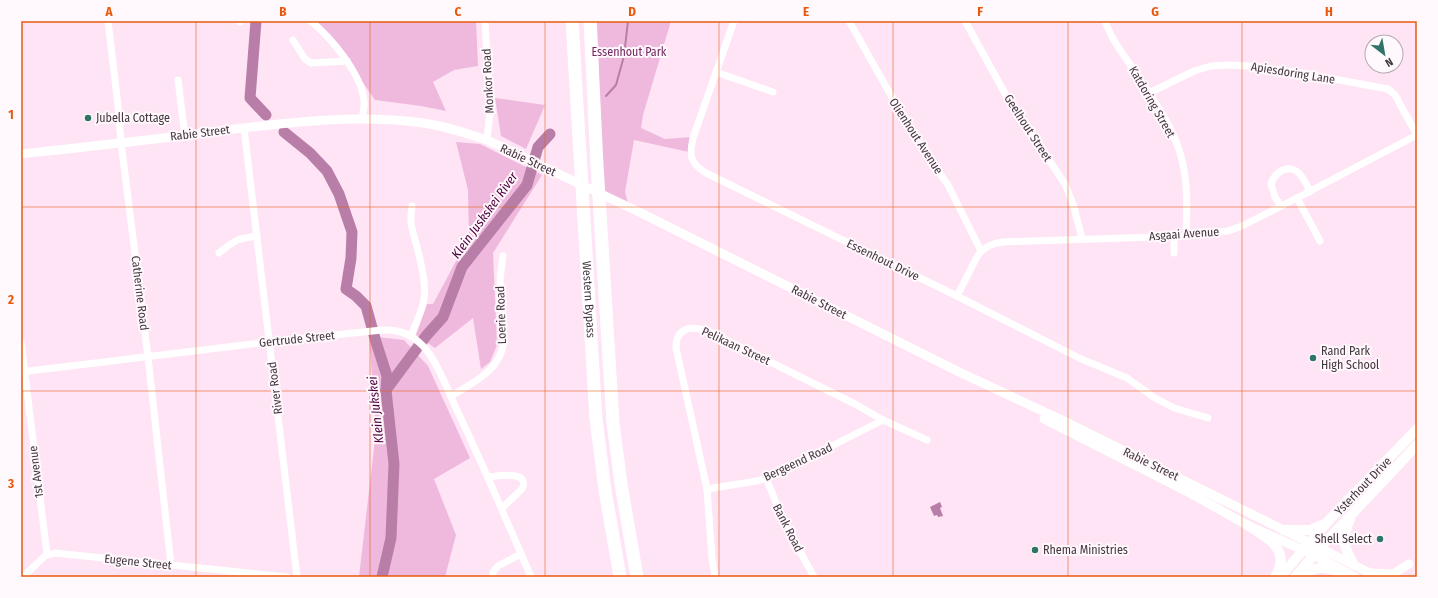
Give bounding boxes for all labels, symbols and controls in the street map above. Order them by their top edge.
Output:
text: A [104,4,113,19]
text: B [279,4,287,19]
text: C [455,4,462,19]
text: D [628,4,636,19]
text: E [803,4,809,19]
text: F [977,4,983,19]
text: G [1151,4,1159,19]
text: H [1325,4,1333,19]
north arrow [1364,34,1404,74]
park label: Essenhout Park [592,45,667,59]
street label: Monkor Road [479,48,497,114]
text: N [1383,55,1395,69]
street label: Apiesdoring Lane [1250,59,1336,87]
street label: Katdoring Street [1126,64,1178,140]
street label: Geelhout Street [1001,92,1055,164]
street label: Olienhout Avenue [886,95,946,177]
text: 1 [8,107,14,122]
place label: Jubella Cottage [96,111,170,125]
marker: Jubella Cottage [83,113,93,123]
street label: Rabie Street [169,122,231,144]
street label: Rabie Street [498,141,558,179]
water label: Klein Juskskei River [448,169,521,261]
street label: Asgaai Avenue [1148,225,1220,243]
street label: Essenhout Drive [844,236,922,284]
street label: Catherine Road [128,255,152,331]
street label: Western Bypass [579,261,598,338]
street label: Rabie Street [789,282,849,322]
street label: Loerie Road [493,286,509,344]
text: 2 [7,292,14,307]
street label: Pelikaan Street [700,324,772,368]
street label: Gertrude Street [258,328,336,350]
place label: Rand Park High School [1321,344,1379,372]
marker: Rand Park High School [1308,353,1318,363]
street label: River Road [265,361,285,415]
water label: Klein Jukskei [364,375,386,444]
street label: Bergeend Road [761,440,835,484]
street label: 1st Avenue [26,445,46,499]
street label: Rabie Street [1121,445,1181,483]
street label: Ysterhout Drive [1332,454,1394,518]
text: 3 [7,476,14,491]
street label: Bank Road [770,502,806,554]
place label: Shell Select [1315,532,1372,546]
marker: Shell Select [1375,534,1385,544]
place label: Rhema Ministries [1043,543,1128,557]
marker: Rhema Ministries [1030,545,1040,555]
street label: Eugene Street [104,552,172,573]

